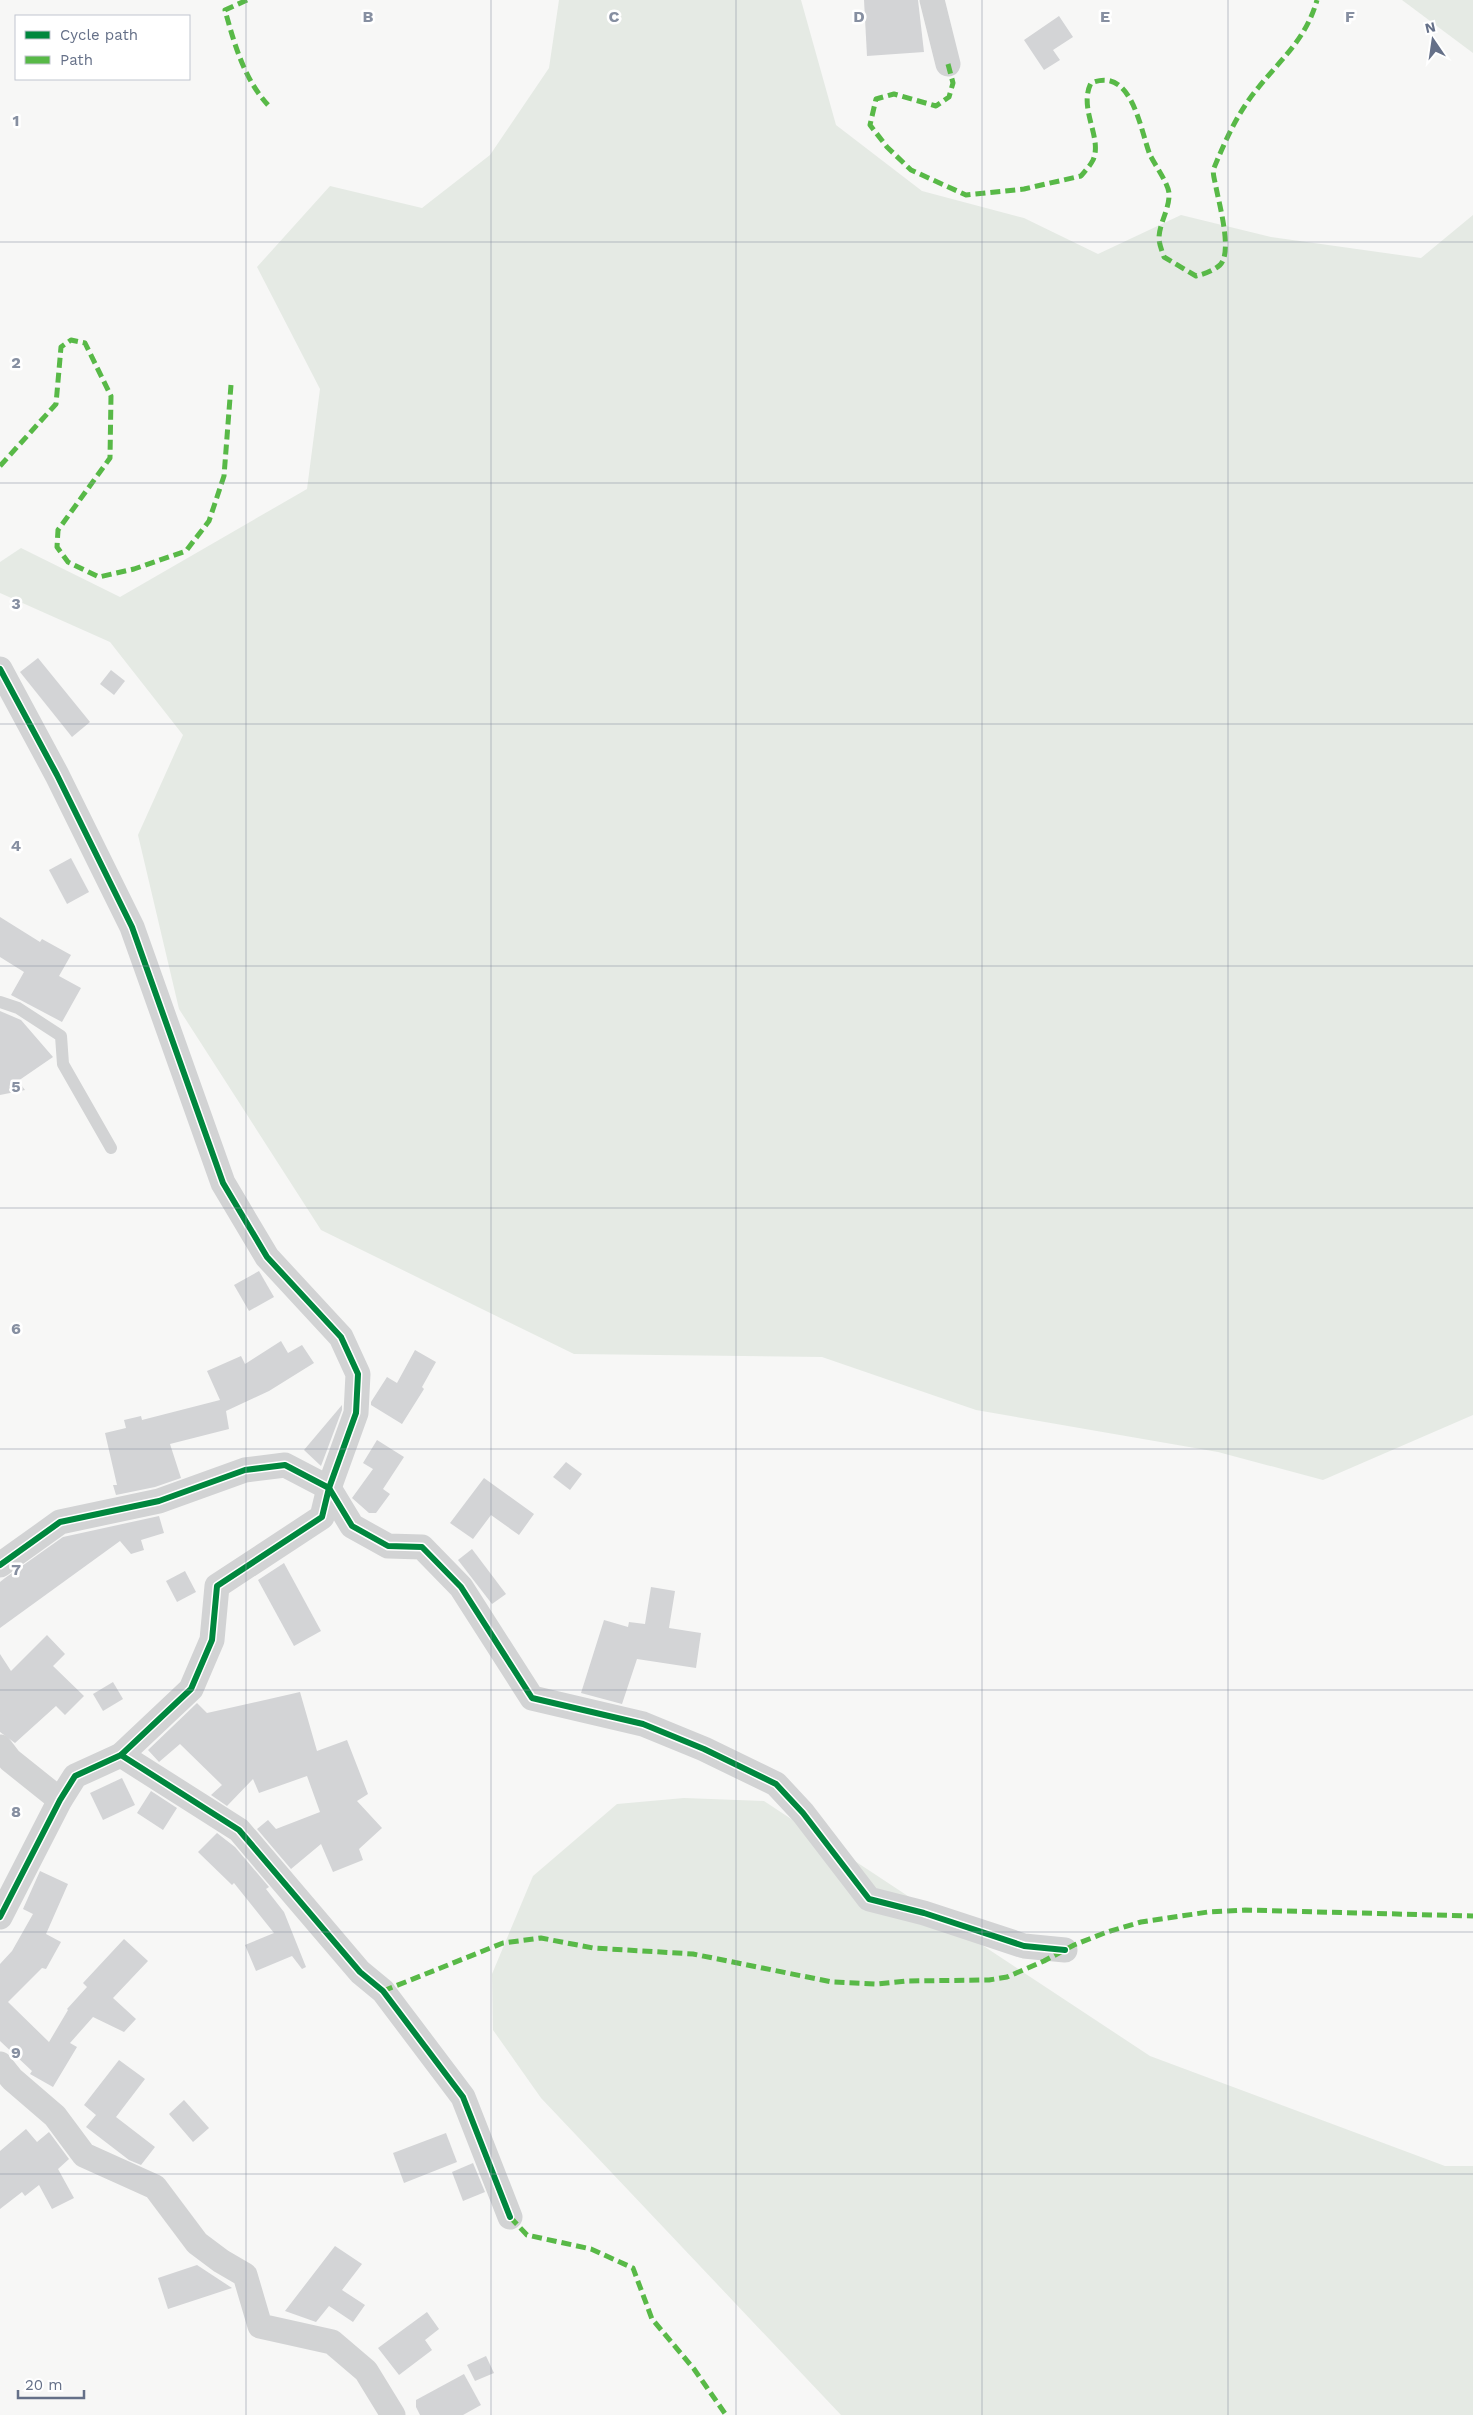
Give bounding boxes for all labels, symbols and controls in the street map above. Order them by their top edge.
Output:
text: B [363,7,374,26]
text: C [609,7,620,26]
text: D [853,7,865,26]
text: E [1100,7,1110,26]
text: F [1345,7,1355,26]
legend [15,15,190,80]
north arrow [1408,15,1458,65]
text: N [1423,18,1437,36]
text: Cycle path [60,26,138,44]
text: Path [60,51,93,69]
text: 1 [13,111,19,130]
text: 2 [11,353,21,372]
text: 3 [11,594,21,613]
text: 4 [11,836,21,855]
text: 5 [11,1077,21,1096]
text: 6 [11,1319,21,1338]
text: 7 [11,1560,21,1579]
text: 8 [11,1802,21,1821]
text: 9 [11,2043,21,2062]
scale bar [18,2368,84,2400]
text: 20 m [25,2376,63,2394]

